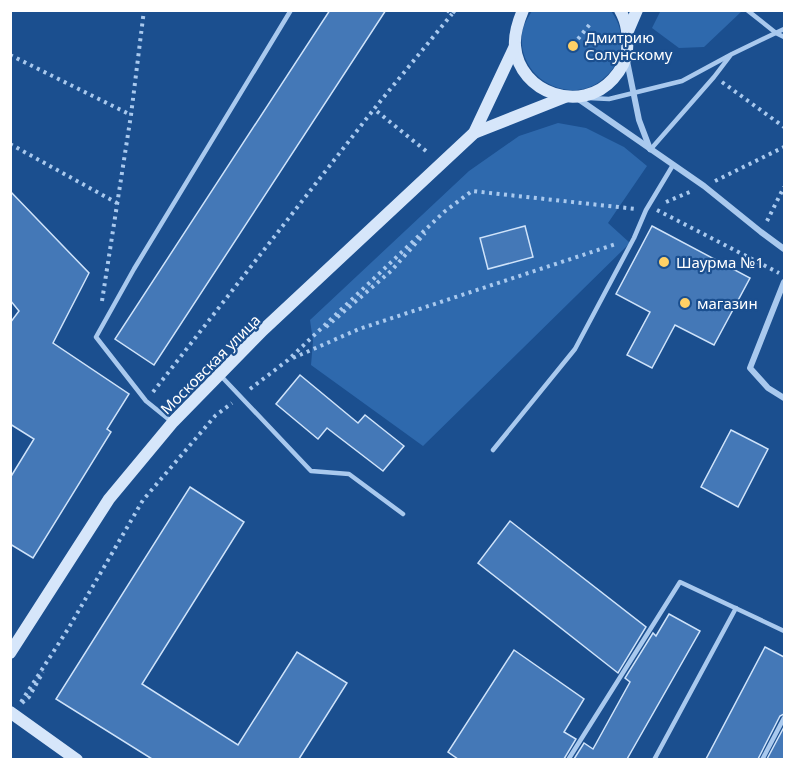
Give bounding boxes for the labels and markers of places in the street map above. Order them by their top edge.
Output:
place label: Дмитрию Солунскому [585,27,673,64]
marker: Дмитрию Солунскому [566,39,580,53]
place label: Шаурма №1 [676,252,764,272]
marker: Шаурма №1 [657,255,671,269]
place label: магазин [697,293,758,313]
marker: магазин [678,296,692,310]

